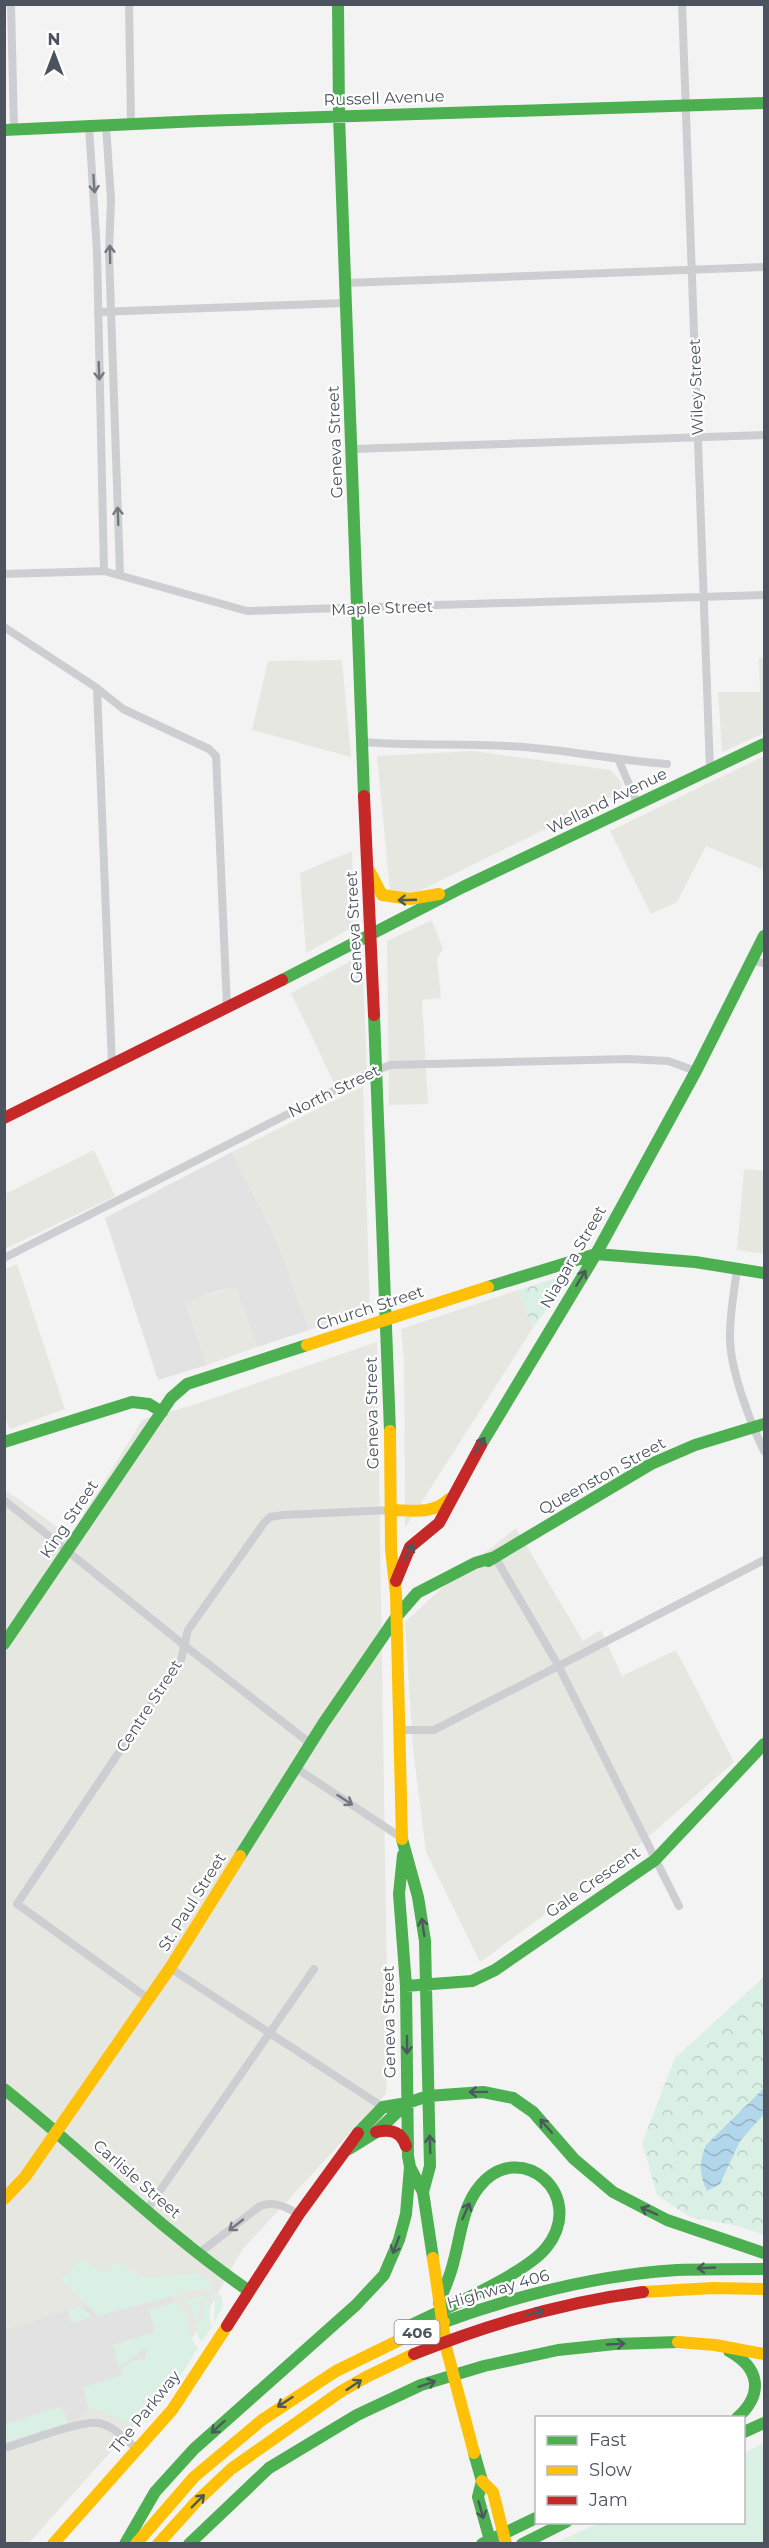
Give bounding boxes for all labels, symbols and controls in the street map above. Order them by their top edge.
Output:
north arrow [24,24,84,84]
text: N [48,30,60,49]
street label: Russell Avenue [323,86,445,110]
one-way arrow [88,174,99,194]
one-way arrow [104,244,116,264]
street label: Wiley Street [685,338,707,436]
one-way arrow [93,360,105,380]
street label: Geneva Street [324,385,346,499]
one-way arrow [112,506,123,526]
street label: Maple Street [331,597,434,619]
street label: Welland Avenue [544,764,670,838]
street label: Geneva Street [342,870,366,984]
one-way arrow [397,894,417,905]
street label: North Street [285,1060,383,1121]
street label: Niagara Street [536,1202,610,1312]
one-way arrow [575,1270,587,1287]
street label: Church Street [314,1282,426,1334]
street label: Geneva Street [362,1356,382,1470]
street label: Queenston Street [535,1433,669,1519]
one-way arrow [475,1437,487,1454]
street label: King Street [36,1476,102,1562]
one-way arrow [403,1544,415,1561]
street label: Centre Street [112,1656,186,1756]
one-way arrow [336,1794,353,1806]
street label: Gale Crescent [542,1842,644,1922]
street label: St. Paul Street [154,1849,230,1955]
one-way arrow [417,1917,428,1937]
street label: Geneva Street [379,1965,399,2079]
one-way arrow [401,2034,413,2054]
one-way arrow [468,2087,488,2098]
one-way arrow [539,2119,553,2134]
one-way arrow [424,2135,435,2155]
street label: Carlisle Street [89,2136,185,2223]
one-way arrow [460,2202,472,2220]
one-way arrow [641,2205,659,2217]
one-way arrow [228,2218,244,2231]
one-way arrow [390,2235,401,2254]
one-way arrow [697,2262,717,2273]
street label: Highway 406 [445,2265,552,2313]
one-way arrow [525,2307,544,2318]
road number: 406 [394,2320,440,2344]
one-way arrow [606,2339,626,2350]
street label: The Parkway [106,2366,185,2457]
one-way arrow [417,2378,436,2389]
one-way arrow [345,2379,362,2391]
one-way arrow [278,2396,294,2408]
legend [535,2416,745,2524]
one-way arrow [210,2420,225,2434]
text: Fast [589,2429,627,2451]
text: Slow [589,2459,632,2481]
text: Jam [588,2489,628,2511]
one-way arrow [190,2493,205,2508]
one-way arrow [476,2500,487,2519]

